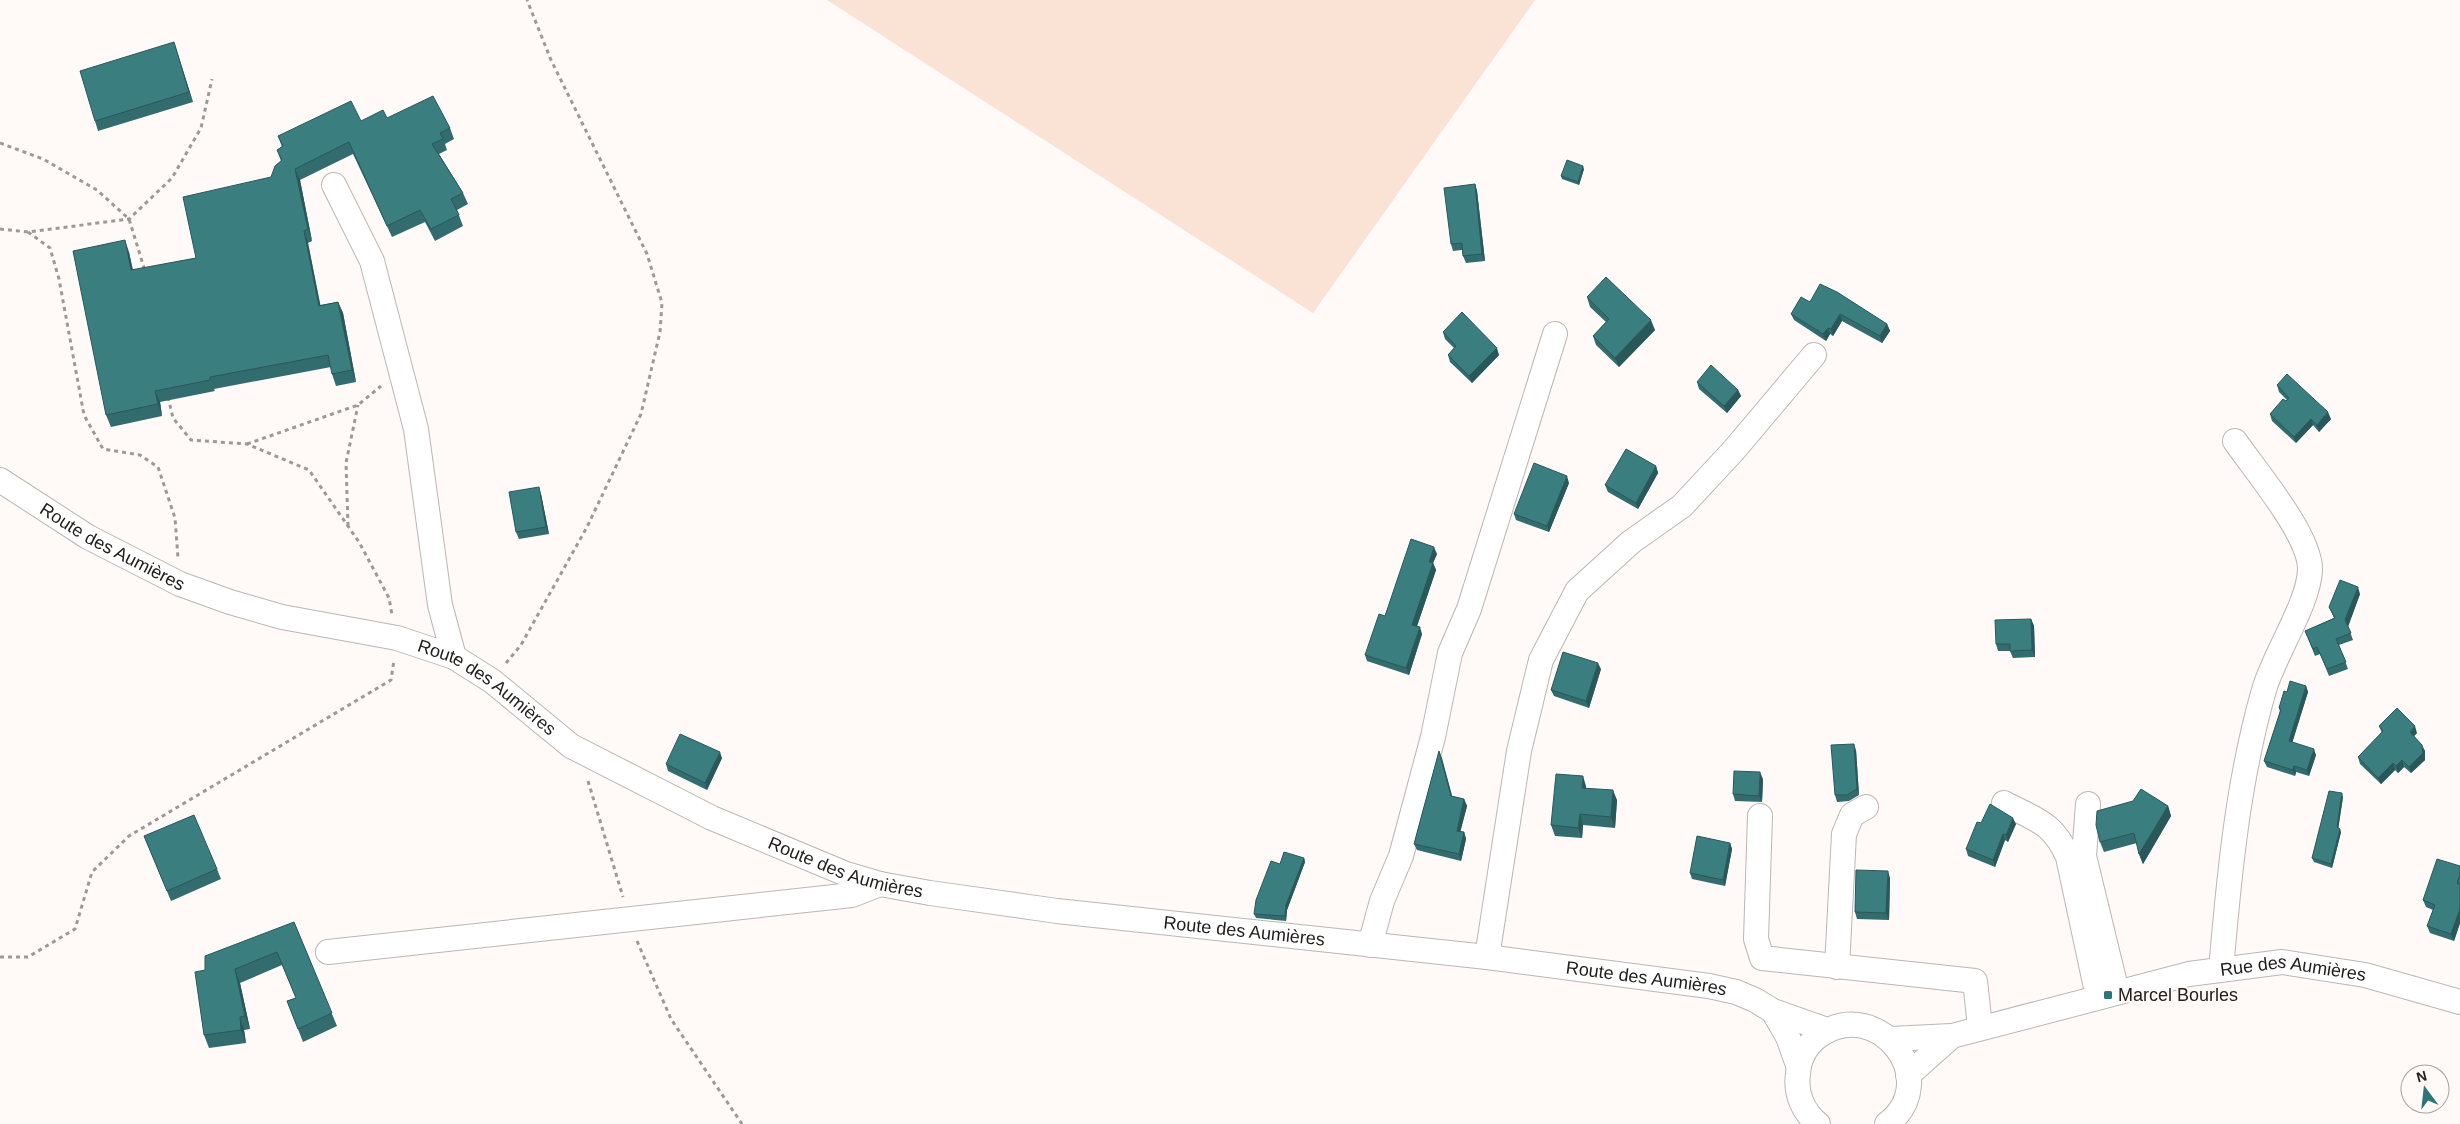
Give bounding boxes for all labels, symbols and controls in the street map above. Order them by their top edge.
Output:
street label: Route des Aumières [36,499,188,595]
street label: Route des Aumières [415,636,560,739]
street label: Route des Aumières [765,833,925,902]
street label: Route des Aumières [1163,912,1326,950]
street label: Rue des Aumières [2219,951,2367,985]
street label: Route des Aumières [1565,957,1729,1000]
place label: Marcel Bourles [2118,985,2238,1005]
marker: Marcel Bourles [2102,989,2114,1001]
north arrow [2400,1064,2450,1114]
text: N [2415,1067,2429,1085]

